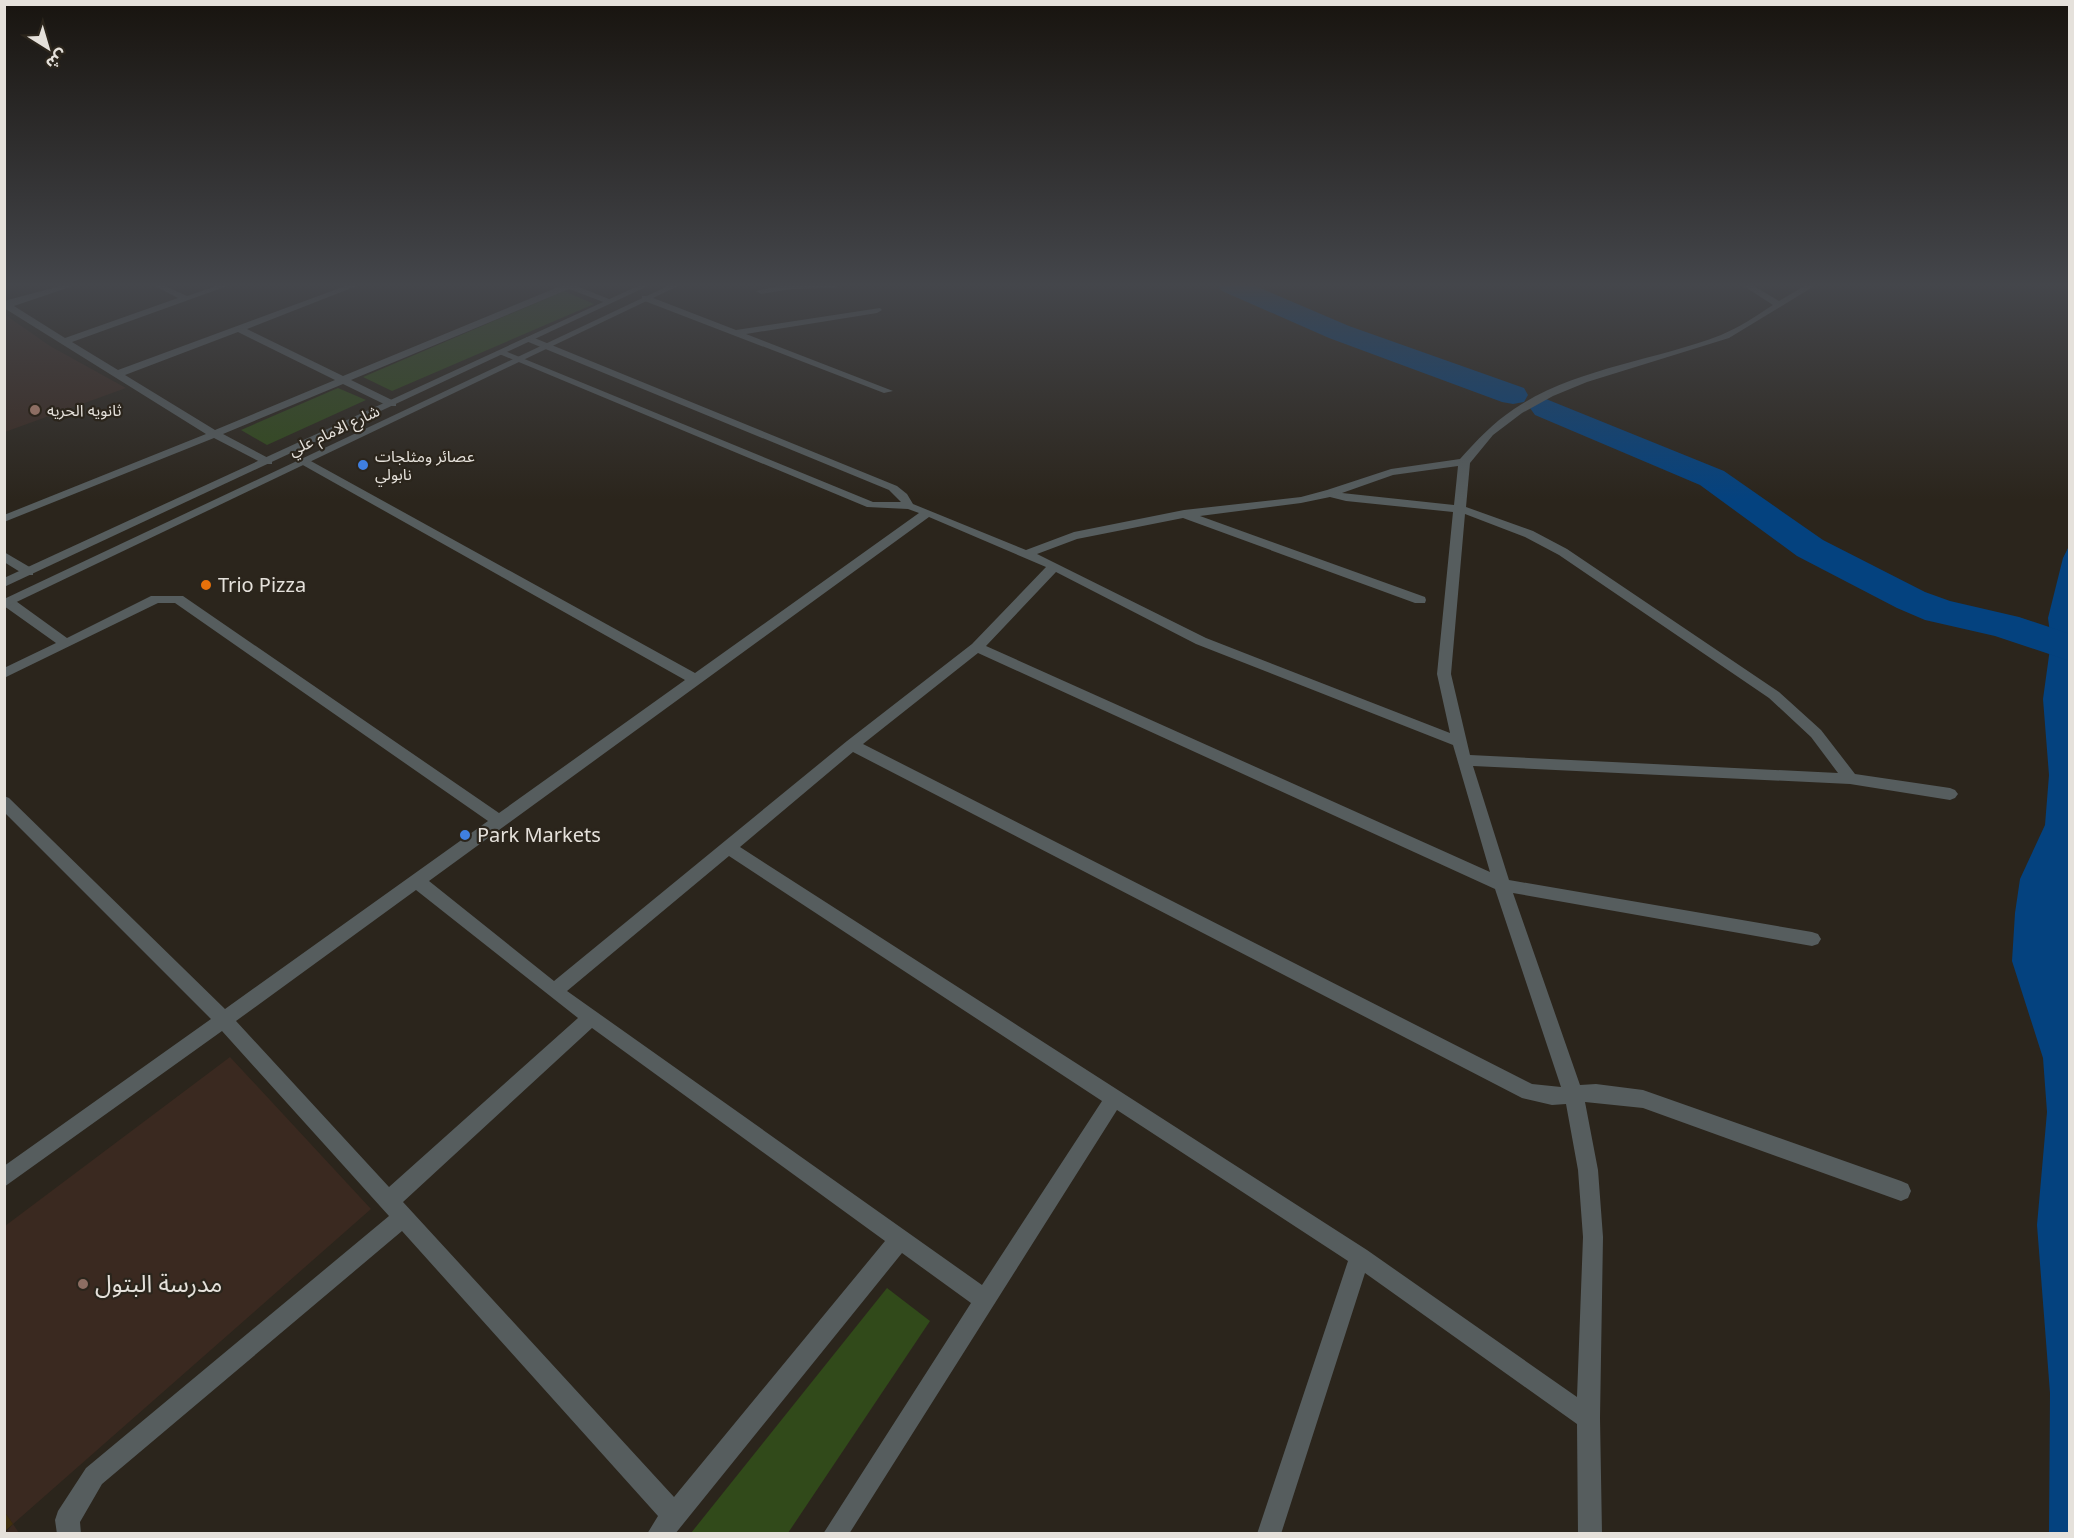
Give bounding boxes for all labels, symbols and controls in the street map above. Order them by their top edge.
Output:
north arrow [18,18,78,78]
text: ش [42,45,72,75]
place label: ثانويه الحريه [47,399,122,421]
street label: شارع الامام علي [285,399,384,463]
marker: ثانويه الحريه [28,403,42,417]
place label: عصائر ومثلجات نابولي [375,445,475,487]
marker: عصائر ومثلجات نابولي [356,458,370,472]
place label: Trio Pizza [218,571,306,598]
marker: Trio Pizza [199,578,213,592]
place label: Park Markets [477,821,601,848]
marker: Park Markets [458,828,472,842]
place label: مدرسة البتول [95,1266,222,1299]
marker: مدرسة البتول [76,1277,90,1291]

